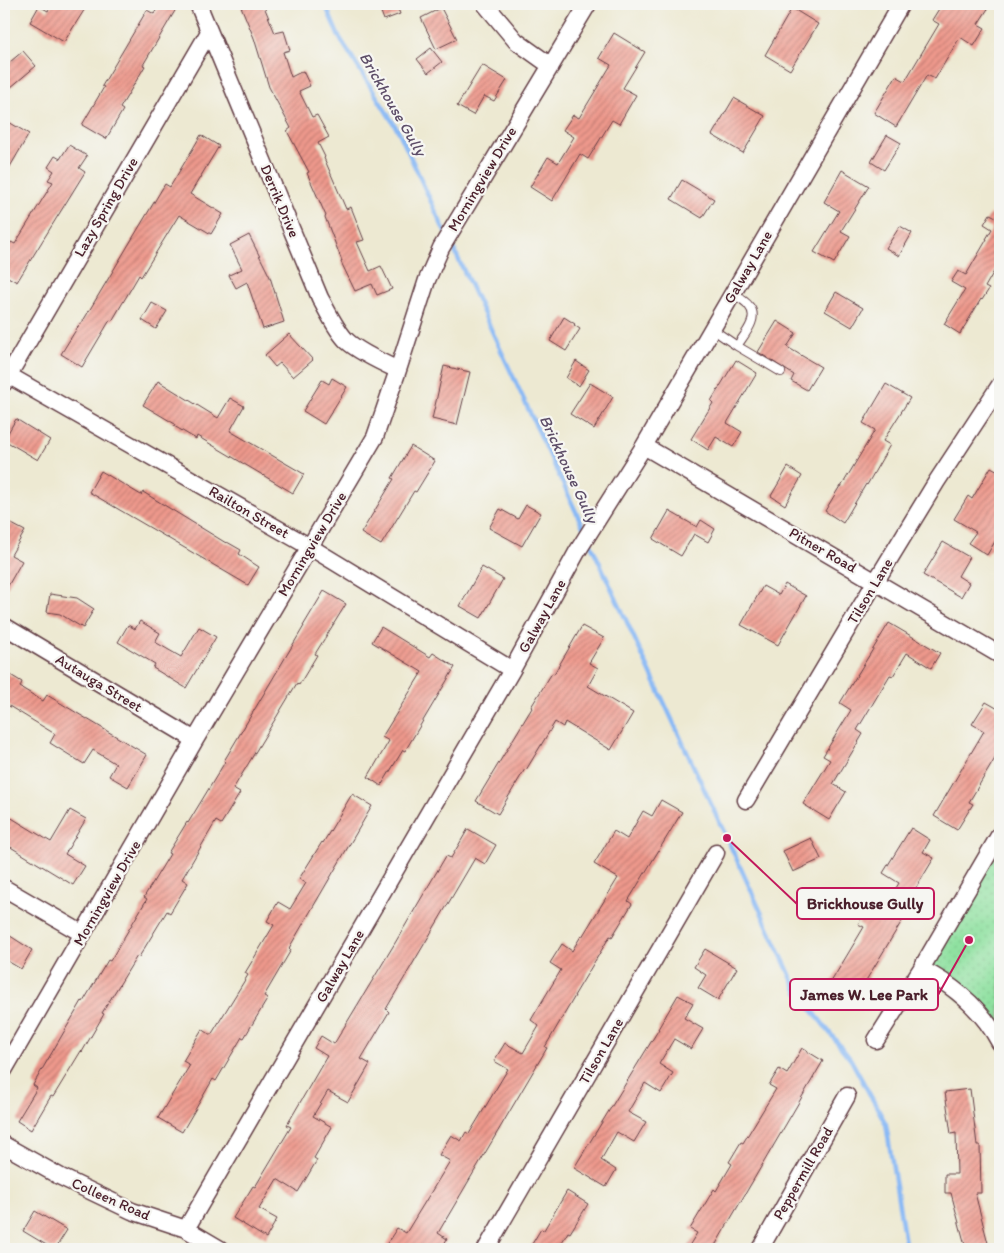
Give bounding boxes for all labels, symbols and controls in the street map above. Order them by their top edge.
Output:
water label: Brickhouse Gully [356,49,431,161]
street label: Morningview Drive [444,123,520,235]
street label: Lazy Spring Drive [70,154,142,260]
street label: Derrik Drive [257,162,303,240]
street label: Galway Lane [720,227,776,307]
water label: Brickhouse Gully [536,412,603,527]
street label: Railton Street [206,482,293,542]
street label: Morningview Drive [274,488,350,600]
street label: Pitner Road [786,523,861,577]
street label: Tilson Lane [843,555,897,627]
street label: Galway Lane [514,576,570,656]
street label: Autauga Street [52,650,146,716]
street label: Morningview Drive [69,837,145,949]
callout: Brickhouse Gully [797,888,934,919]
text: Brickhouse Gully [807,894,924,914]
street label: Galway Lane [312,926,368,1006]
callout: James W. Lee Park [790,979,938,1010]
text: James W. Lee Park [799,985,929,1004]
street label: Tilson Lane [575,1015,627,1087]
street label: Peppermill Road [769,1123,837,1223]
street label: Colleen Road [69,1174,154,1225]

